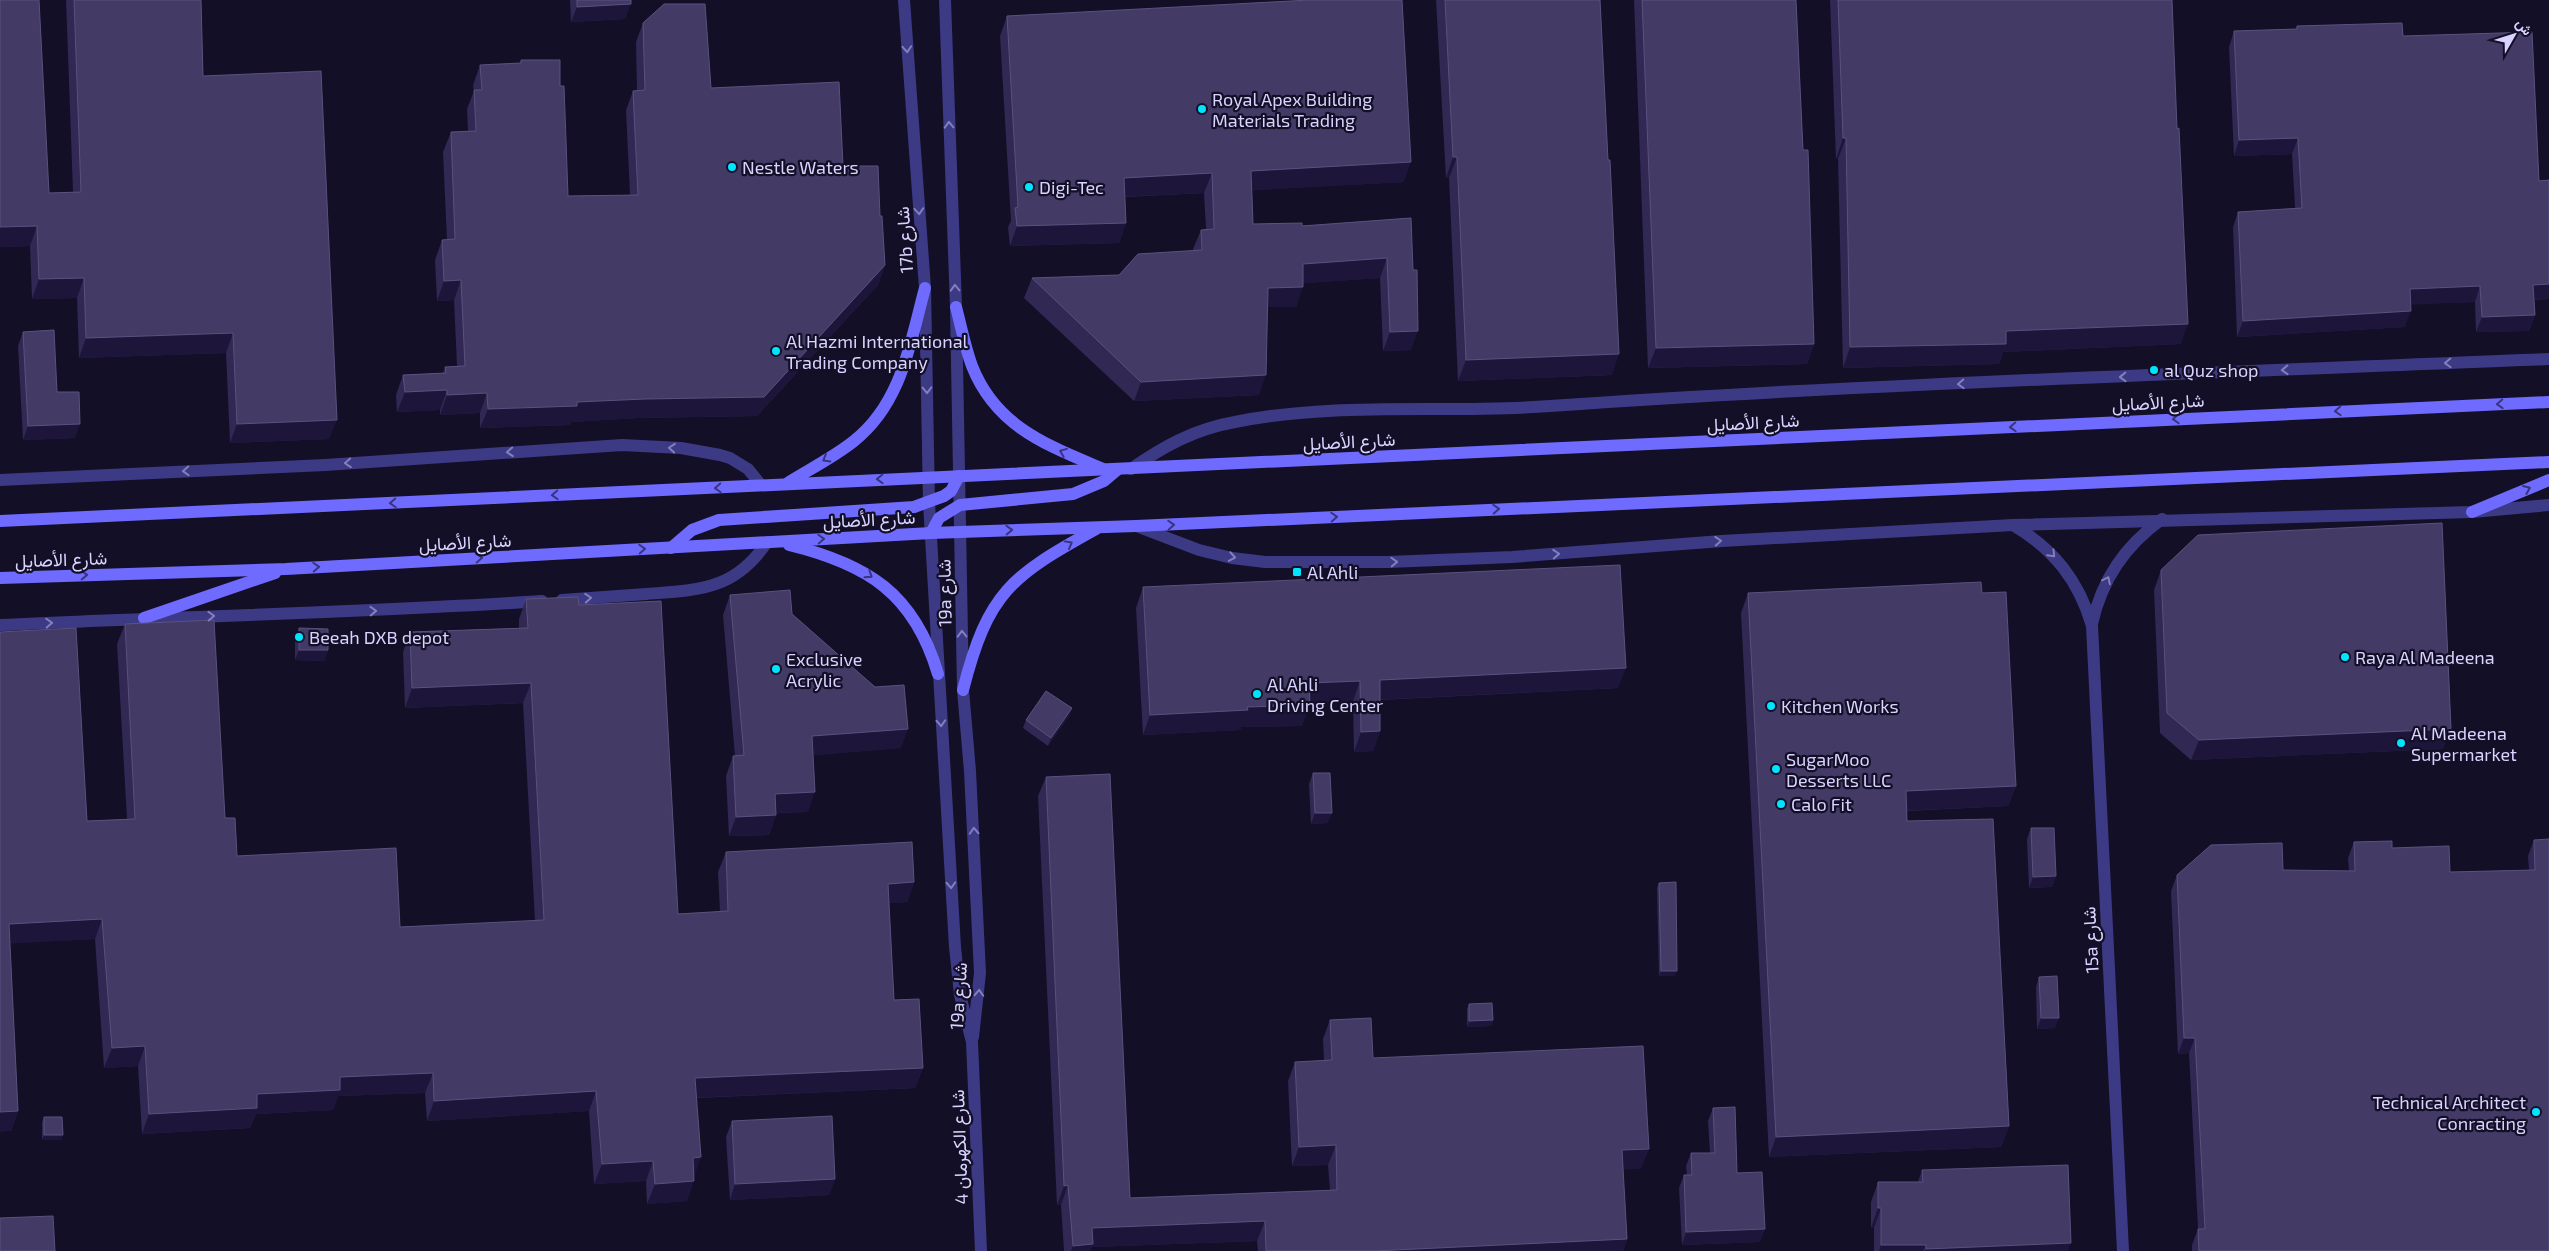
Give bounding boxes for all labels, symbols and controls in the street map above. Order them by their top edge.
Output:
north arrow [2489,10,2539,60]
text: ش [2512,15,2537,39]
one-way arrow [902,45,913,53]
place label: Royal Apex Building Materials Trading [1212,88,1372,131]
marker: Royal Apex Building Materials Trading [1196,103,1208,115]
one-way arrow [944,121,955,129]
place label: Nestle Waters [742,156,859,178]
marker: Nestle Waters [726,161,738,173]
place label: Digi-Tec [1039,176,1104,198]
marker: Digi-Tec [1023,181,1035,193]
street label: 17b شارع [891,206,919,274]
one-way arrow [914,207,925,215]
one-way arrow [950,283,960,291]
place label: Al Hazmi International Trading Company [786,330,969,373]
marker: Al Hazmi International Trading Company [770,345,782,357]
one-way arrow [2444,358,2452,369]
place label: al Quz shop [2164,359,2259,381]
marker: al Quz shop [2148,364,2160,376]
one-way arrow [2281,365,2289,375]
one-way arrow [2119,371,2127,382]
one-way arrow [1957,378,1965,389]
one-way arrow [922,387,932,395]
street label: شارع الأصايل [2111,389,2205,417]
one-way arrow [2496,399,2504,410]
one-way arrow [2334,406,2342,417]
street label: شارع الأصايل [1706,409,1800,437]
one-way arrow [2171,413,2179,424]
one-way arrow [2009,421,2017,432]
street label: شارع الأصايل [1302,428,1396,456]
one-way arrow [668,442,676,453]
one-way arrow [506,447,514,458]
one-way arrow [1059,448,1067,458]
one-way arrow [823,453,832,463]
one-way arrow [344,458,352,469]
one-way arrow [181,466,189,477]
one-way arrow [876,474,884,485]
one-way arrow [713,482,721,493]
one-way arrow [2522,485,2531,496]
one-way arrow [551,490,559,501]
one-way arrow [389,497,397,508]
one-way arrow [1492,504,1500,515]
street label: شارع الأصايل [822,506,916,534]
one-way arrow [1330,512,1338,522]
one-way arrow [1168,519,1176,530]
one-way arrow [1005,524,1013,535]
street label: شارع الأصايل [418,529,512,557]
one-way arrow [818,534,826,545]
one-way arrow [1714,536,1722,547]
one-way arrow [1064,540,1073,550]
one-way arrow [638,544,646,555]
street label: شارع الأصايل [14,546,108,574]
one-way arrow [1552,548,1560,559]
one-way arrow [2046,548,2055,557]
one-way arrow [1227,552,1236,562]
one-way arrow [476,553,484,564]
one-way arrow [1390,557,1398,568]
street label: 19a شارع [932,559,958,627]
place label: Al Ahli [1307,561,1358,583]
one-way arrow [312,562,320,573]
marker: Al Ahli [1291,566,1303,578]
one-way arrow [863,569,872,579]
one-way arrow [80,570,88,581]
one-way arrow [2101,576,2111,585]
one-way arrow [584,592,592,603]
one-way arrow [370,606,378,616]
one-way arrow [208,611,215,621]
one-way arrow [45,617,53,628]
place label: Beeah DXB depot [309,626,449,648]
one-way arrow [957,630,967,638]
marker: Beeah DXB depot [293,631,305,643]
place label: Raya Al Madeena [2355,646,2495,668]
place label: Exclusive Acrylic [786,648,863,691]
marker: Raya Al Madeena [2339,651,2351,663]
marker: Exclusive Acrylic [770,663,782,675]
place label: Al Ahli Driving Center [1267,673,1383,716]
marker: Al Ahli Driving Center [1251,688,1263,700]
place label: Kitchen Works [1781,695,1899,717]
marker: Kitchen Works [1765,700,1777,712]
one-way arrow [935,719,946,727]
place label: Al Madeena Supermarket [2411,722,2517,765]
marker: Al Madeena Supermarket [2395,737,2407,749]
place label: SugarMoo Desserts LLC [1786,748,1891,791]
marker: SugarMoo Desserts LLC [1770,763,1782,775]
place label: Calo Fit [1791,793,1852,815]
marker: Calo Fit [1775,798,1787,810]
one-way arrow [968,827,979,835]
one-way arrow [945,881,956,889]
street label: 15a شارع [2077,906,2105,974]
street label: 19a شارع [945,962,973,1031]
one-way arrow [973,989,984,997]
street label: شارع الكهرمان 4 [946,1089,974,1205]
place label: Technical Architect Conracting [2372,1091,2526,1134]
marker: Technical Architect Conracting [2530,1106,2542,1118]

